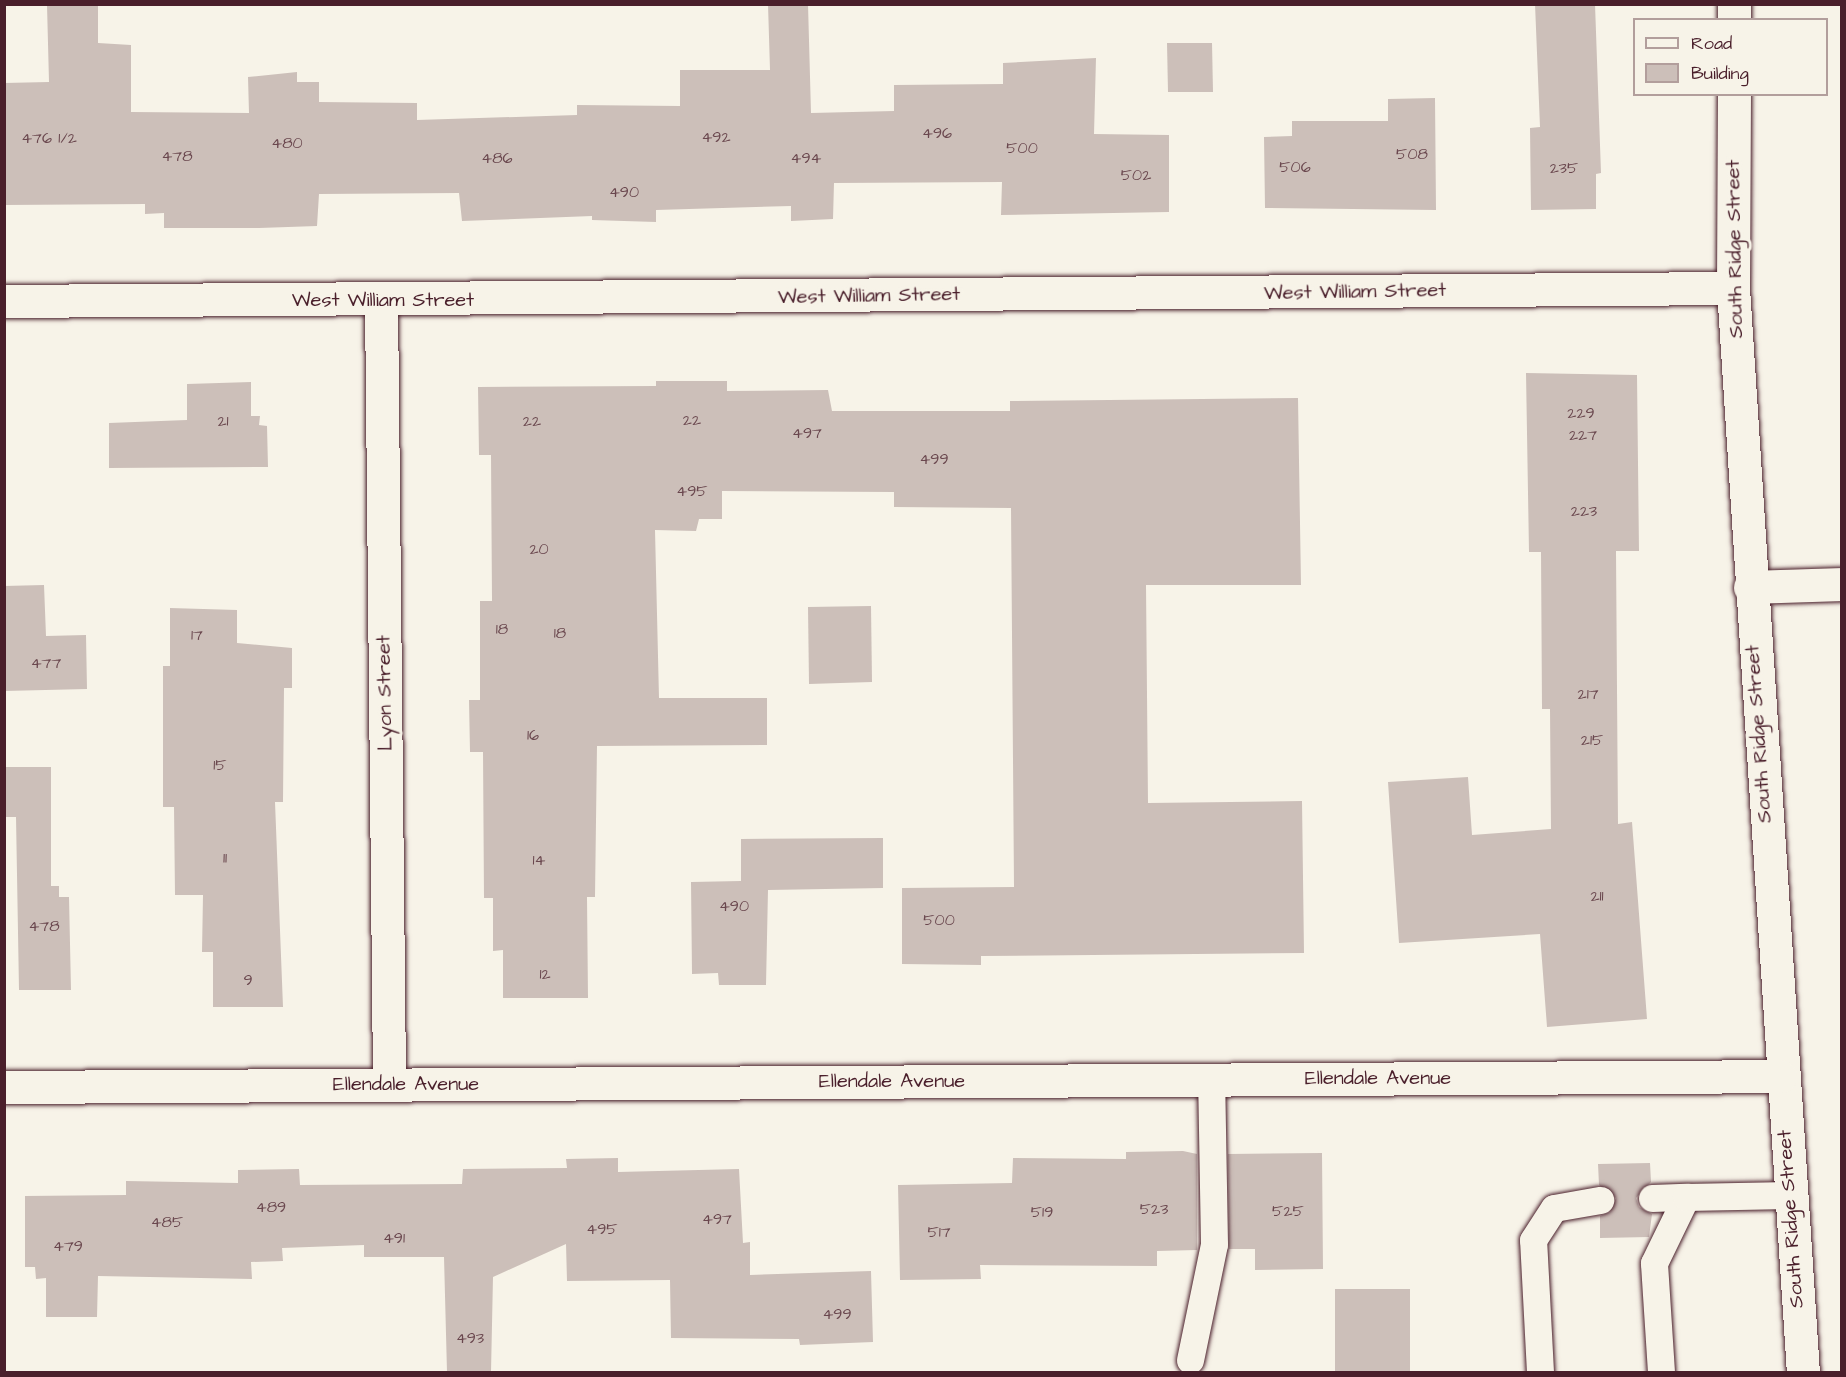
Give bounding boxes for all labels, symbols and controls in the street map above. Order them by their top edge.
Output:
legend [1633,18,1828,96]
text: Road [1691,31,1732,56]
text: Building [1691,61,1749,86]
house number: 496 [922,123,952,143]
house number: 492 [701,127,731,147]
house number: 476 1/2 [21,128,77,148]
house number: 480 [271,133,303,153]
house number: 500 [1006,138,1038,158]
house number: 508 [1396,144,1428,164]
house number: 478 [161,146,193,166]
house number: 486 [481,148,513,168]
house number: 494 [791,148,821,168]
house number: 506 [1279,157,1311,177]
house number: 235 [1550,158,1578,178]
street label: South Ridge Street [1721,159,1749,339]
house number: 502 [1121,165,1151,185]
house number: 490 [609,182,639,202]
street label: West William Street [1264,278,1446,306]
street label: West William Street [778,282,960,310]
street label: West William Street [292,288,474,312]
house number: 229 [1567,403,1595,423]
house number: 22 [683,410,701,430]
house number: 21 [217,411,229,431]
house number: 22 [523,411,541,431]
house number: 497 [792,423,822,443]
house number: 227 [1569,425,1597,445]
house number: 499 [919,449,949,469]
house number: 495 [676,481,708,501]
house number: 223 [1571,501,1597,521]
house number: 20 [529,539,549,559]
house number: 18 [496,619,508,639]
house number: 18 [554,623,566,643]
house number: 17 [191,625,203,645]
street label: Lyon Street [372,635,398,751]
street label: South Ridge Street [1741,644,1777,824]
house number: 477 [31,653,61,673]
house number: 217 [1577,684,1599,704]
house number: 16 [527,725,539,745]
house number: 215 [1581,730,1603,750]
house number: 15 [213,755,227,775]
house number: 11 [223,848,227,868]
house number: 14 [533,850,545,870]
house number: 211 [1590,886,1604,906]
house number: 490 [719,896,749,916]
house number: 500 [923,910,955,930]
house number: 478 [28,916,60,936]
house number: 12 [539,964,551,984]
house number: 9 [243,970,253,990]
street label: Ellendale Avenue [1305,1066,1451,1090]
street label: Ellendale Avenue [819,1069,965,1093]
street label: Ellendale Avenue [333,1072,479,1096]
street label: South Ridge Street [1773,1129,1809,1309]
house number: 489 [256,1197,286,1217]
house number: 523 [1140,1199,1168,1219]
house number: 525 [1272,1201,1304,1221]
house number: 519 [1031,1202,1053,1222]
house number: 497 [702,1209,732,1229]
house number: 485 [151,1212,183,1232]
house number: 495 [586,1219,618,1239]
house number: 517 [927,1222,951,1242]
house number: 491 [383,1228,405,1248]
house number: 479 [53,1236,83,1256]
house number: 499 [822,1304,852,1324]
house number: 493 [456,1328,484,1348]

